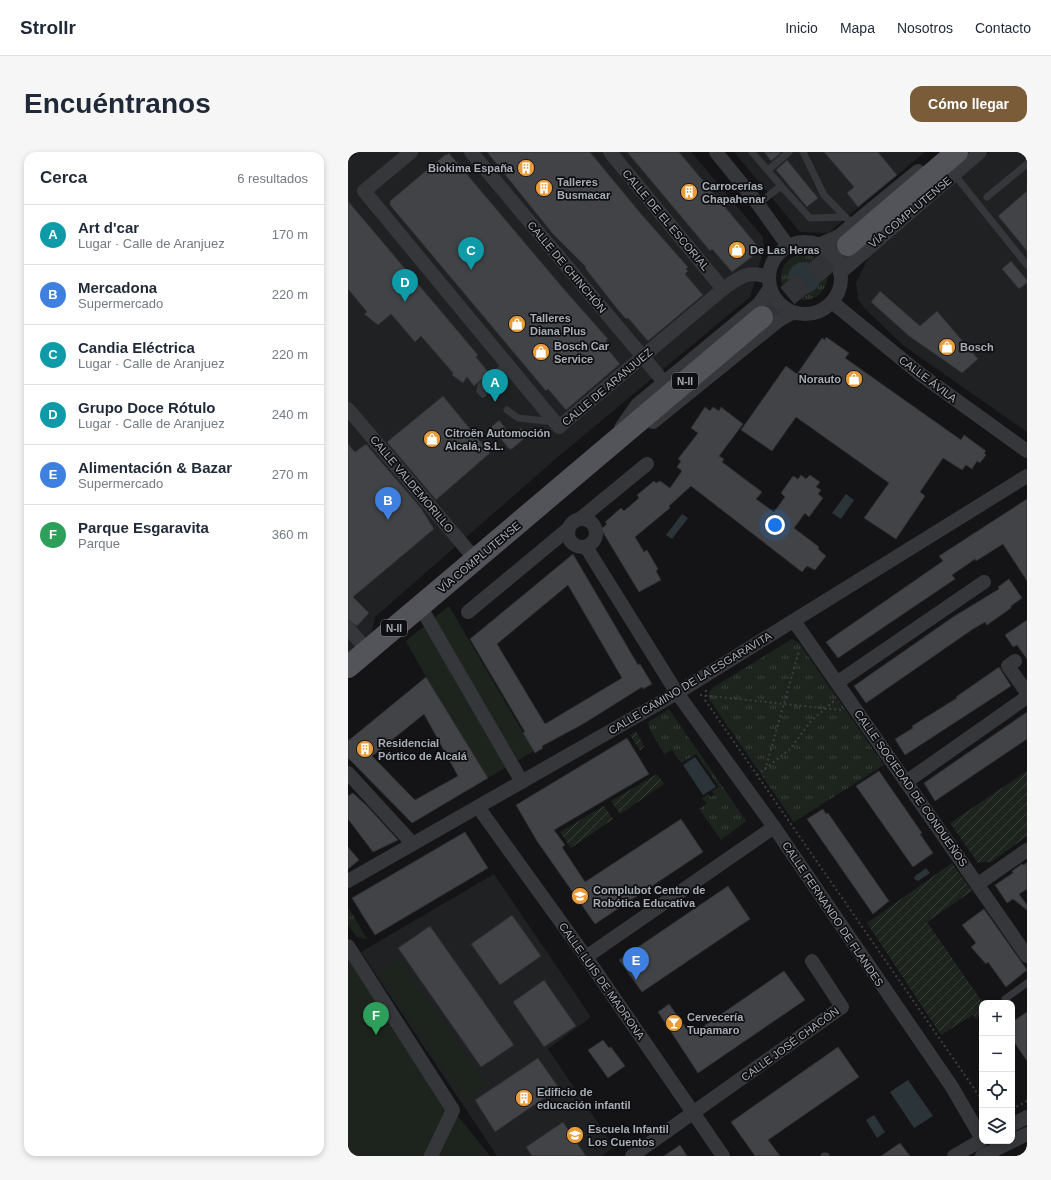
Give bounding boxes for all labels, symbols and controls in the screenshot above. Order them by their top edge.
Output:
text: Strollr [20,17,76,38]
text: Inicio [785,20,818,36]
text: Mapa [840,20,875,36]
text: Nosotros [897,20,953,36]
text: Contacto [975,20,1031,36]
button: Cómo llegar [910,86,1027,122]
text: Encuéntranos [24,88,211,119]
building icon: Biokima España [516,158,536,178]
place label: Biokima España [428,162,514,174]
street label: CALLE DE EL ESCORIAL [620,167,712,273]
text: Cerca [40,168,87,187]
text: 6 resultados [237,171,308,186]
street label: VÍA COMPLUTENSE [866,174,954,250]
place label: Talleres Busmacar [557,176,611,201]
building icon: Talleres Busmacar [534,178,554,198]
place label: Carrocerías Chapahenar [702,180,766,205]
building icon: Carrocerías Chapahenar [679,182,699,202]
text: Art d'car [78,219,139,236]
street label: CALLE DE CHINCHÓN [525,219,609,315]
text: A [48,227,58,242]
text: 170 m [272,227,308,242]
text: Lugar · Calle de Aranjuez [78,236,225,251]
pin: C [458,237,484,270]
shop icon: De Las Heras [727,240,747,260]
place label: De Las Heras [750,244,820,256]
pin: D [392,269,418,302]
text: Mercadona [78,279,157,296]
text: B [48,287,58,302]
text: 220 m [272,287,308,302]
text: Supermercado [78,296,163,311]
place label: Talleres Diana Plus [530,312,586,337]
shop icon: Talleres Diana Plus [507,314,527,334]
shop icon: Bosch [937,337,957,357]
text: Candia Eléctrica [78,339,195,356]
place label: Bosch Car Service [554,340,610,365]
place label: Bosch [960,341,994,353]
shop icon: Bosch Car Service [531,342,551,362]
street label: CALLE DE ARANJUEZ [560,346,655,428]
text: C [48,347,58,362]
text: 220 m [272,347,308,362]
street label: CALLE ÁVILA [897,353,960,405]
text: Lugar · Calle de Aranjuez [78,356,225,371]
pin: A [482,369,508,402]
shop icon: Norauto [844,369,864,389]
road number: N-II [672,373,698,389]
place label: Norauto [799,373,841,385]
text: Grupo Doce Rótulo [78,399,216,416]
text: D [48,407,58,422]
text: 240 m [272,407,308,422]
text: Lugar · Calle de Aranjuez [78,416,225,431]
place label: Citroën Automoción Alcalá, S.L. [445,427,551,452]
shop icon: Citroën Automoción Alcalá, S.L. [422,429,442,449]
street label: CALLE VALDEMORILLO [368,433,456,535]
text: Alimentación & Bazar [78,459,232,476]
text: E [49,467,57,482]
text: 270 m [272,467,308,482]
text: Supermercado [78,476,163,491]
pin: B [375,487,401,520]
your location [765,515,785,535]
text: Parque Esgaravita [78,519,209,536]
street label: VÍA COMPLUTENSE [435,519,523,595]
text: F [49,527,57,542]
text: 360 m [272,527,308,542]
text: Parque [78,536,120,551]
road number: N-II [381,620,407,636]
street label: CALLE CAMINO DE LA ESGARAVITA [606,629,774,737]
street label: CALLE SOCIEDAD DE CONDUEÑOS [852,707,970,869]
place label: Residencial Pórtico de Alcalá [378,737,468,762]
building icon: Residencial Pórtico de Alcalá [355,739,375,759]
street label: CALLE FERNANDO DE FLANDES [780,839,886,989]
place label: Complubot Centro de Robótica Educativa [593,884,705,909]
school or university icon: Complubot Centro de Robótica Educativa [570,886,590,906]
street label: CALLE LUIS DE MADRONA [556,920,648,1042]
pin: E [623,947,649,980]
map controls [979,1000,1015,1144]
button: + [979,1000,1015,1036]
pin: F [363,1002,389,1035]
street label: CALLE JOSÉ CHACÓN [739,1005,841,1083]
place label: Cervecería Tupamaro [687,1011,744,1036]
bar icon: Cervecería Tupamaro [664,1013,684,1033]
button: − [979,1036,1015,1072]
button: locate [979,1072,1015,1108]
place label: Edificio de educación infantil [537,1086,631,1111]
building icon: Edificio de educación infantil [514,1088,534,1108]
button: layers [979,1108,1015,1144]
place label: Escuela Infantil Los Cuentos [588,1123,669,1148]
school or university icon: Escuela Infantil Los Cuentos [565,1125,585,1145]

